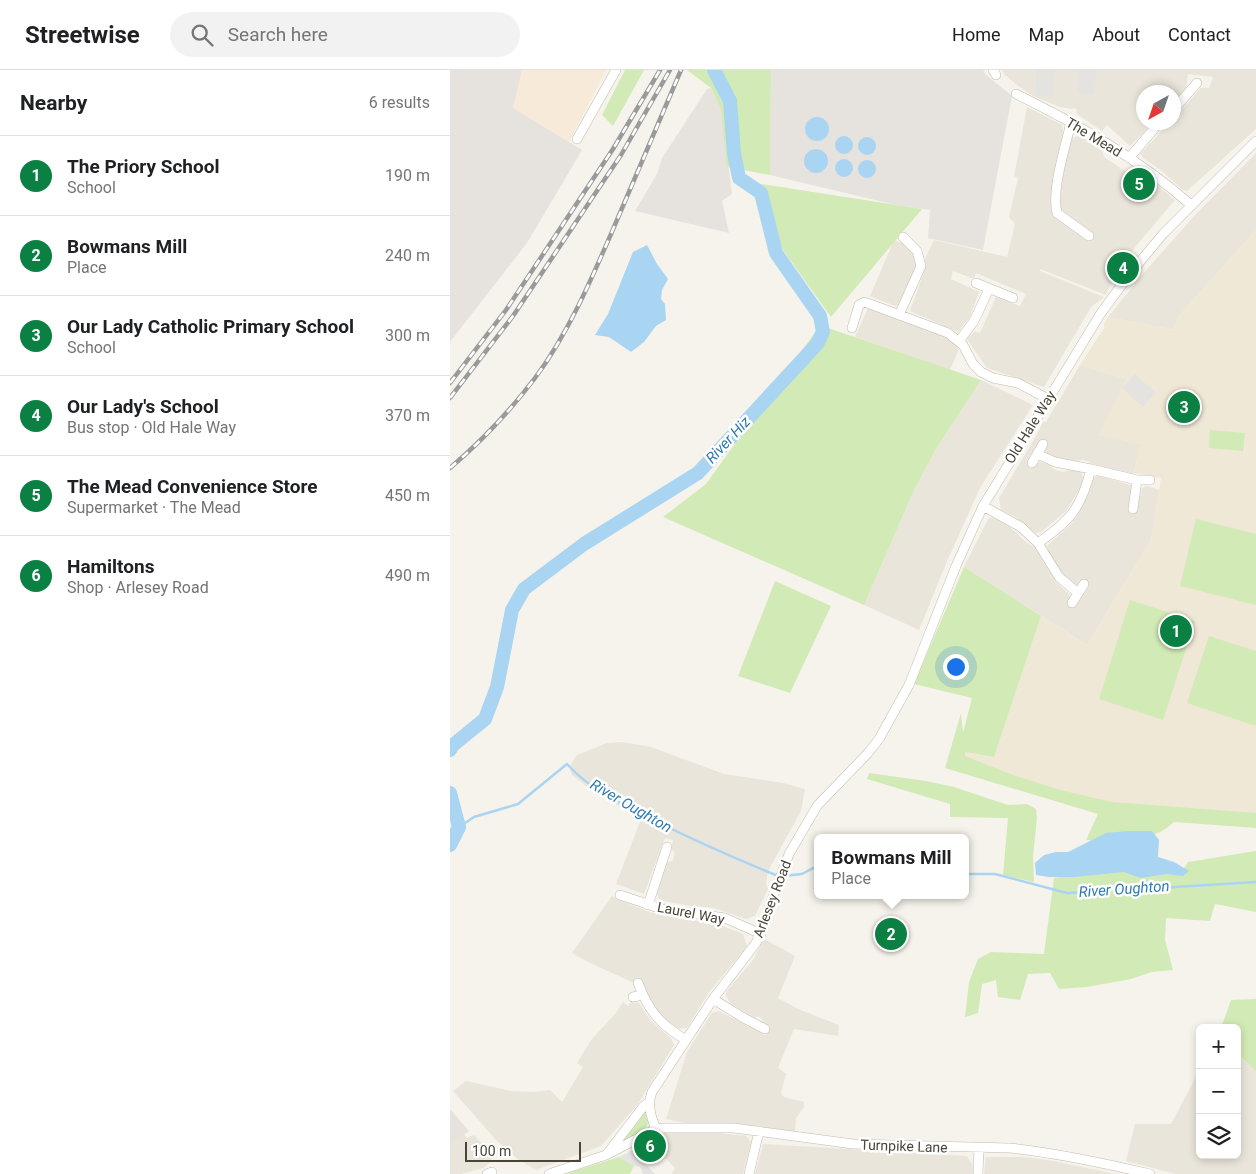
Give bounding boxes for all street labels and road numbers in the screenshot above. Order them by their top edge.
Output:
street label: The Mead [1063,114,1125,160]
street label: Old Hale Way [1001,387,1059,466]
street label: Arlesey Road [750,858,794,940]
street label: Laurel Way [656,899,726,927]
street label: Turnpike Lane [860,1136,948,1156]

